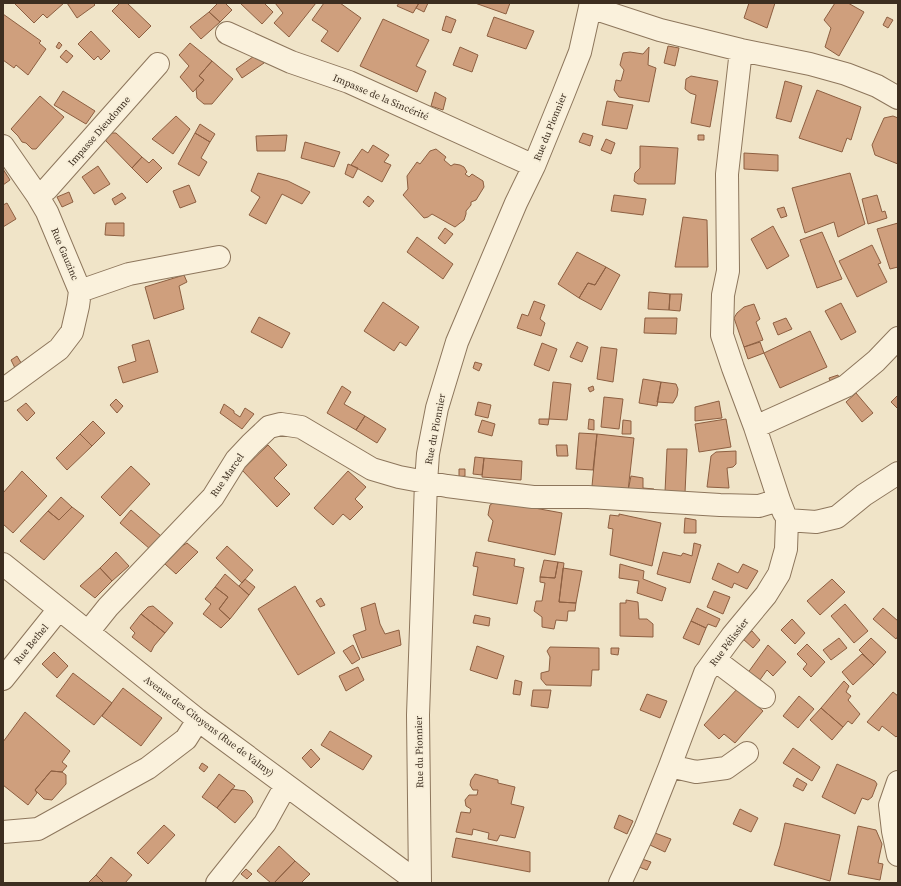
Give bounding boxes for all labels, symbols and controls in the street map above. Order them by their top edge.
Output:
street label: Impasse de la Sincérité [331,71,431,123]
street label: Rue du Pionnier [530,90,570,163]
street label: Impasse Dieudonne [65,93,133,169]
street label: Rue Gauzinc [48,226,82,282]
street label: Rue du Pionnier [422,392,448,466]
street label: Rue Marcel [207,451,247,499]
street label: Rue Pélissier [707,615,752,669]
street label: Rue Bethel [11,621,51,667]
street label: Avenue des Citoyens (Rue de Valmy) [141,673,277,779]
street label: Rue du Pionnier [412,715,426,788]

